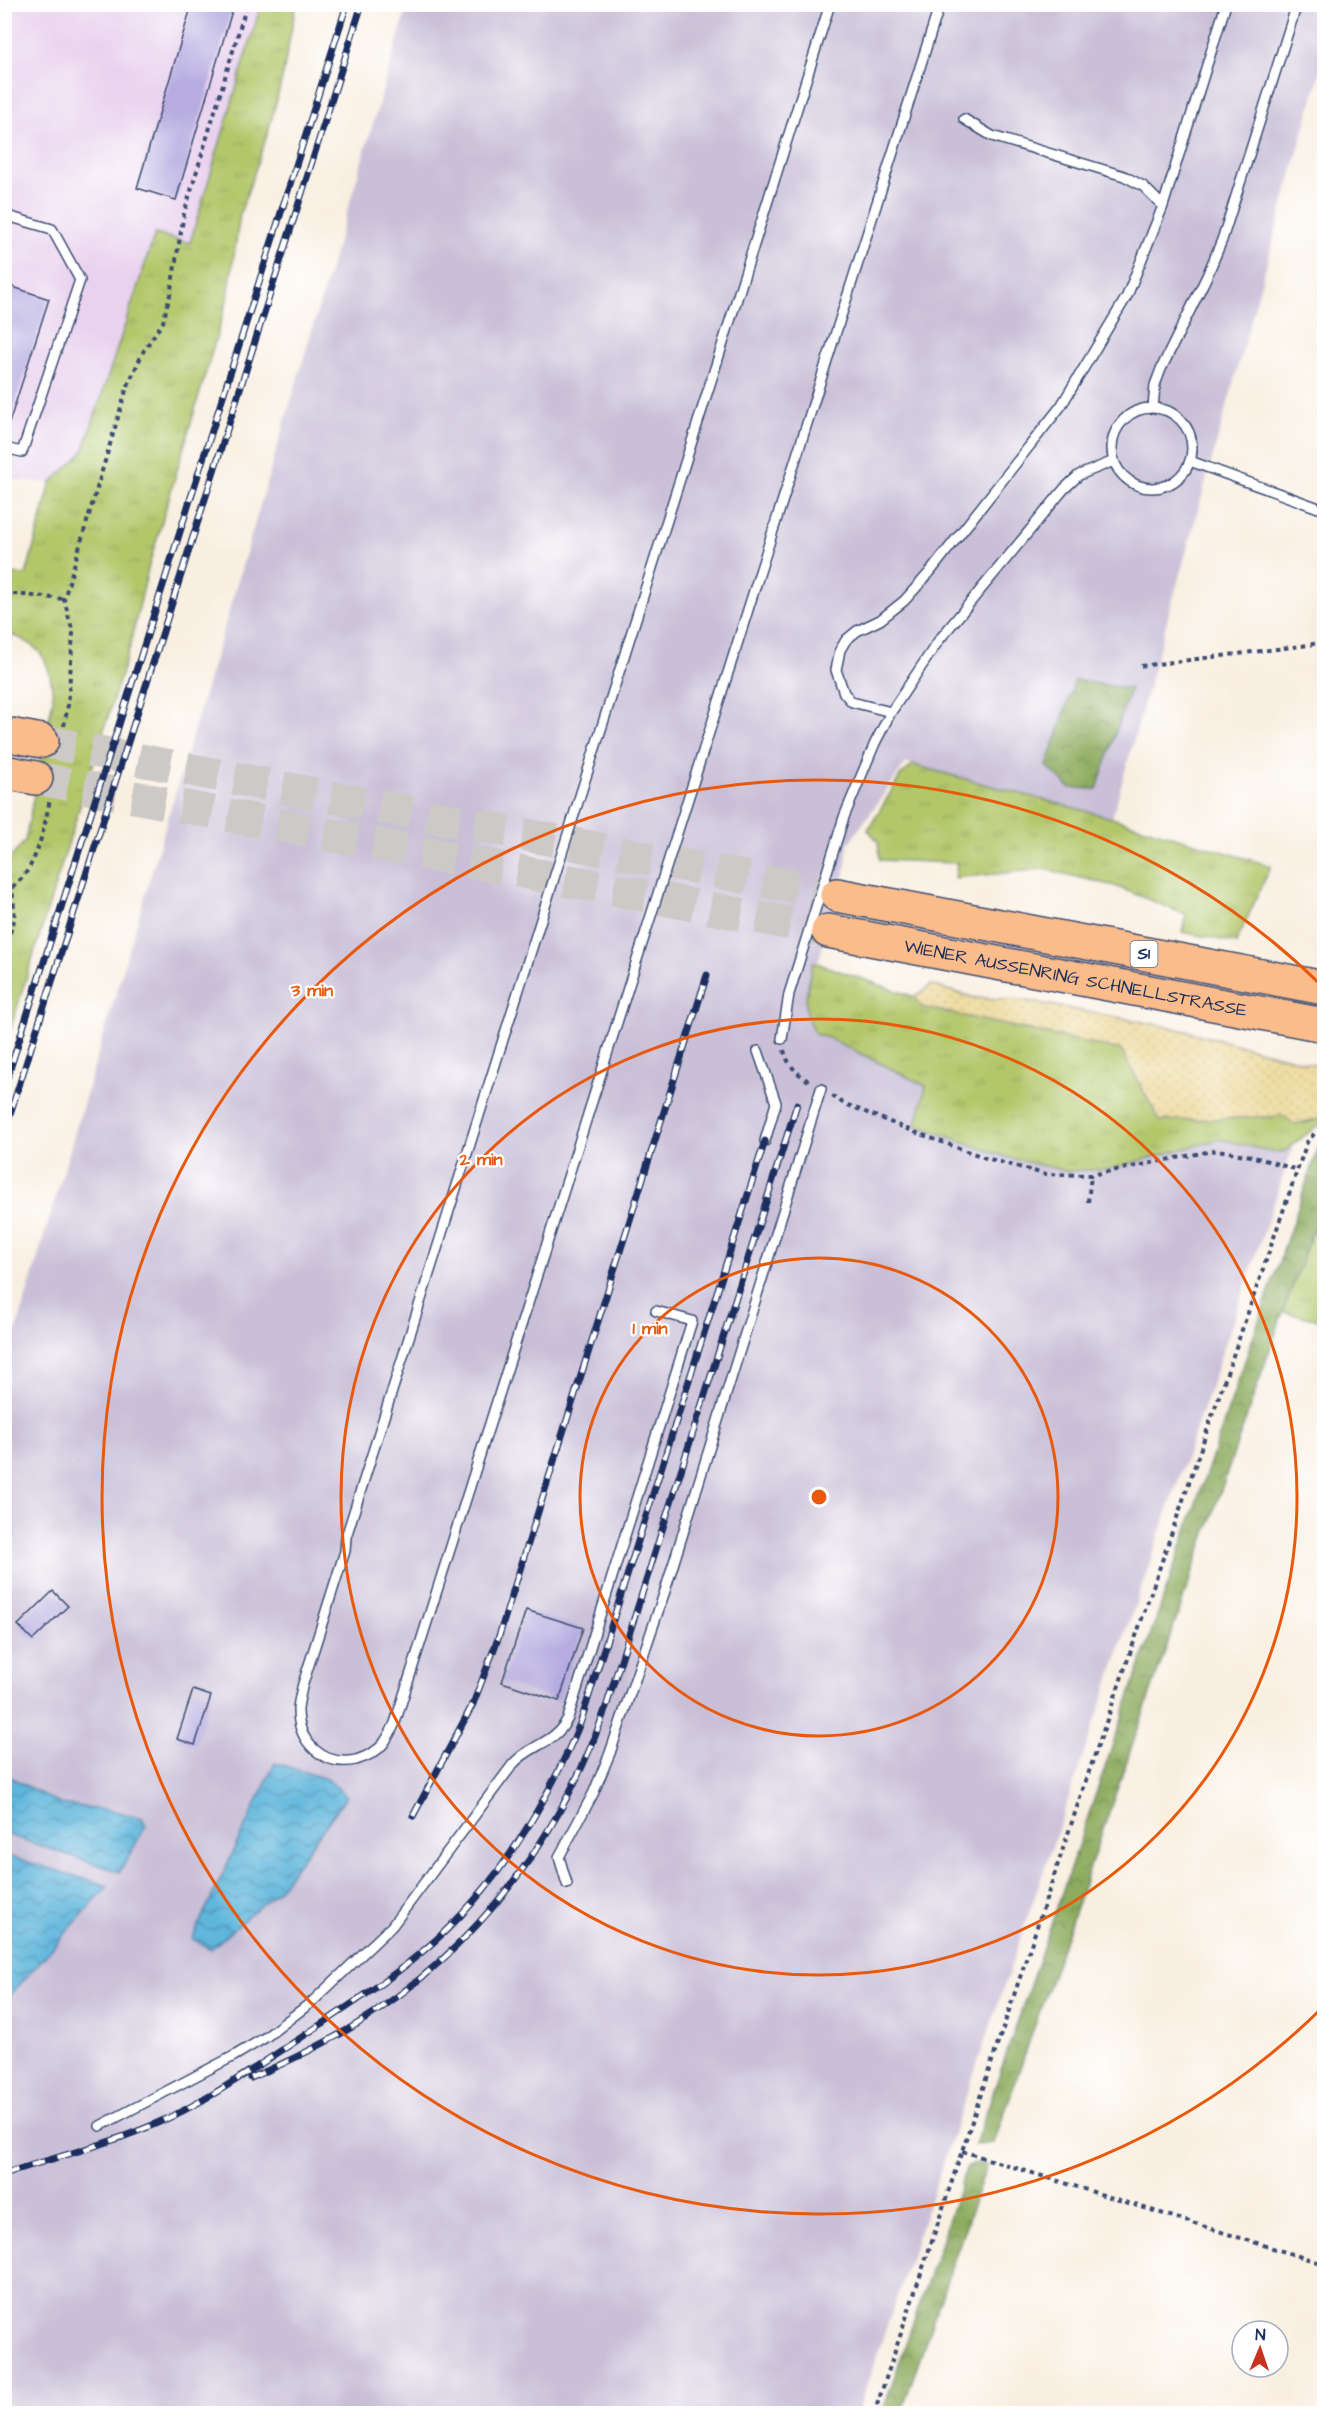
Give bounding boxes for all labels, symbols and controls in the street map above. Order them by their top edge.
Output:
street label: WIENER AUSSENRING SCHNELLSTRASSE [902,933,1250,1023]
road number: S1 [1130,941,1158,967]
text: 3 min [290,978,333,1003]
text: 2 min [458,1147,503,1172]
text: 1 min [632,1316,668,1341]
centre of rings [809,1487,829,1507]
north arrow [1230,2319,1290,2379]
text: N [1255,2324,1266,2346]

